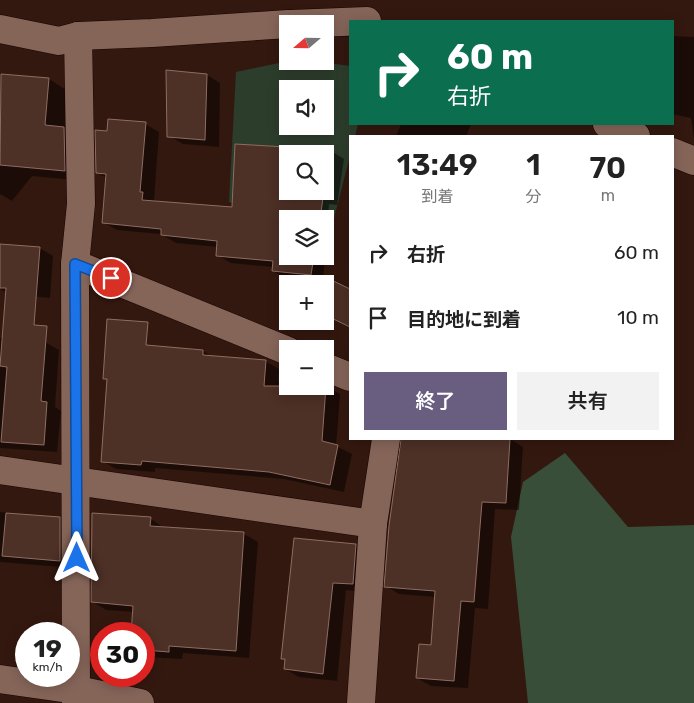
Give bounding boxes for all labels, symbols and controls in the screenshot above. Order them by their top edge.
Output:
north arrow [279,15,334,70]
map controls [279,15,334,395]
text: 60 m [447,36,533,78]
icon: right [364,40,429,105]
button: sound [279,80,334,135]
text: 右折 [447,83,491,110]
button: search [279,145,334,200]
text: 13:49 [397,147,478,183]
text: 1 [526,147,541,183]
text: 70 [589,150,626,186]
text: m [601,186,615,205]
text: 到着 [421,187,453,206]
text: 分 [526,187,542,206]
button: layers [279,210,334,265]
icon: right [364,239,392,267]
text: 60 m [614,241,659,264]
text: 右折 [407,243,445,266]
pin [90,257,132,299]
icon: arrive [97,264,125,292]
button: + [279,275,334,330]
icon: arrive [364,304,392,332]
text: 10 m [617,306,659,329]
text: 目的地に到着 [407,308,521,331]
button: − [279,340,334,395]
button: 終了 [364,372,507,430]
button: 共有 [517,372,659,430]
position arrow [50,531,102,583]
speed limit sign: 30 [90,622,155,687]
text: 19 [33,634,62,663]
text: km/h [33,660,62,674]

